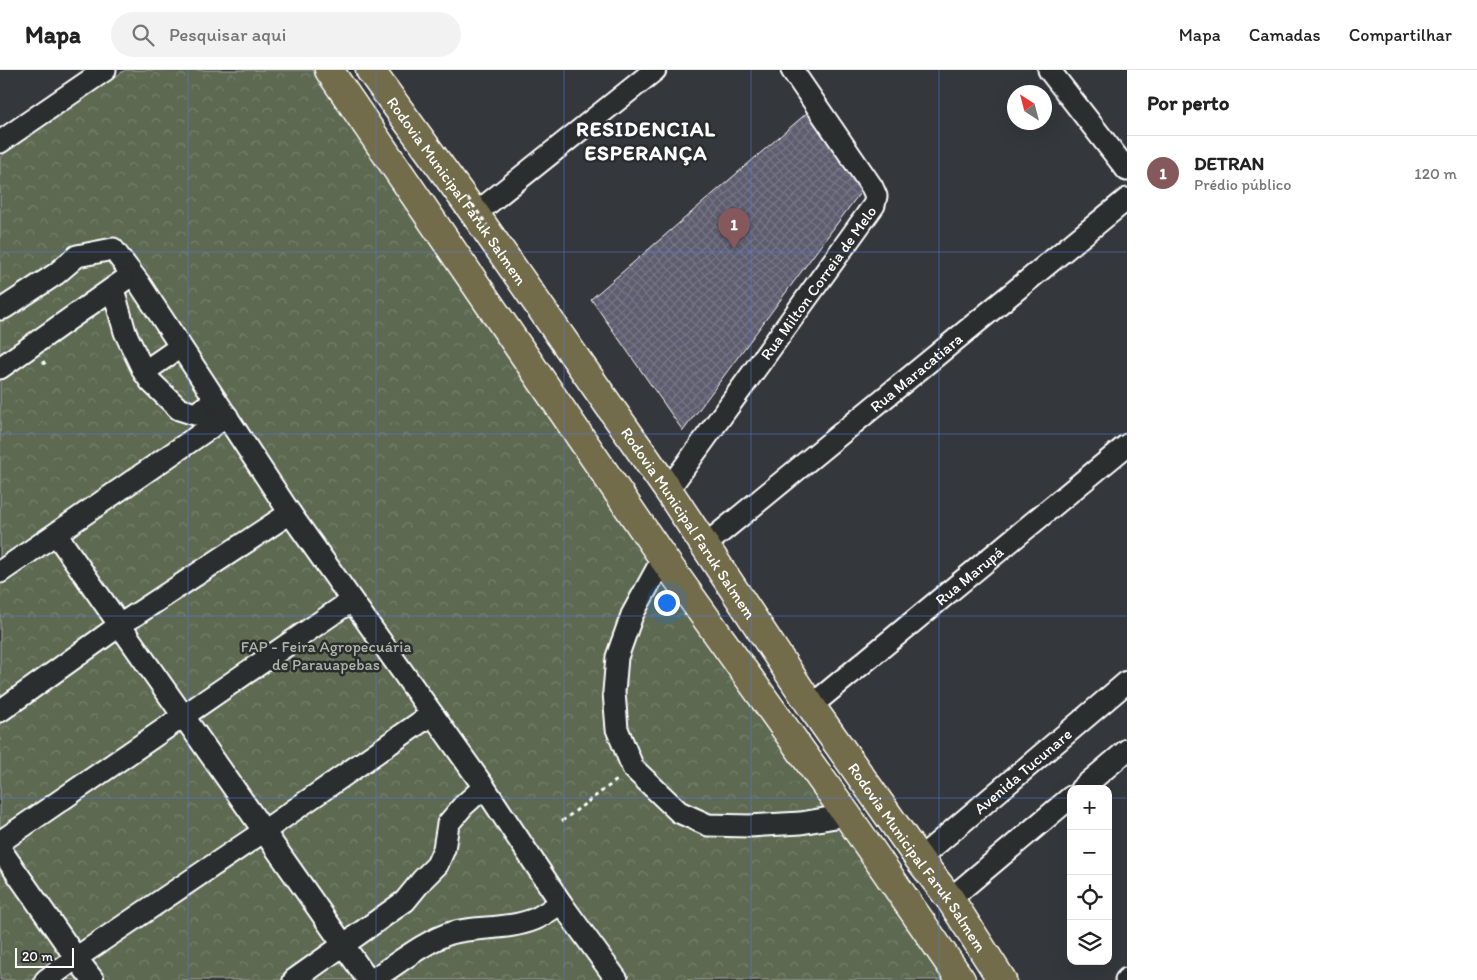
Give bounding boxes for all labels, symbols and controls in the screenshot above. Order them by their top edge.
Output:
search box [111,12,461,57]
text: Mapa [25,20,81,49]
icon: search [129,21,157,49]
text: Pesquisar aqui [169,23,286,46]
text: Mapa [1179,24,1221,46]
text: Camadas [1249,24,1321,46]
text: Compartilhar [1349,24,1452,46]
north arrow [1007,85,1052,130]
text: Por perto [1147,90,1229,115]
street label: Rodovia Municipal Faruk Salmem [383,93,531,289]
district label: RESIDENCIAL ESPERANÇA [576,116,716,166]
text: DETRAN [1194,152,1264,175]
text: 1 [1159,164,1167,183]
text: 120 m [1414,164,1457,183]
text: Prédio público [1194,175,1291,194]
street label: Rua Milton Correia de Melo [756,202,880,364]
pin: 1 [718,208,750,249]
street label: Rua Maracatiara [866,329,966,416]
street label: Rodovia Municipal Faruk Salmem [617,424,760,623]
street label: Rua Marupá [931,542,1008,609]
your location [654,590,680,616]
park label: FAP - Feira Agropecuária de Parauapebas [241,637,411,674]
street label: Avenida Tucunare [970,724,1076,818]
street label: Rodovia Municipal Faruk Salmem [844,759,990,956]
map controls [1067,785,1112,965]
button: + [1067,785,1112,830]
button: − [1067,830,1112,875]
button: locate [1067,875,1112,920]
button: layers [1067,920,1112,965]
scale bar [15,945,74,968]
text: 20 m [22,948,53,965]

